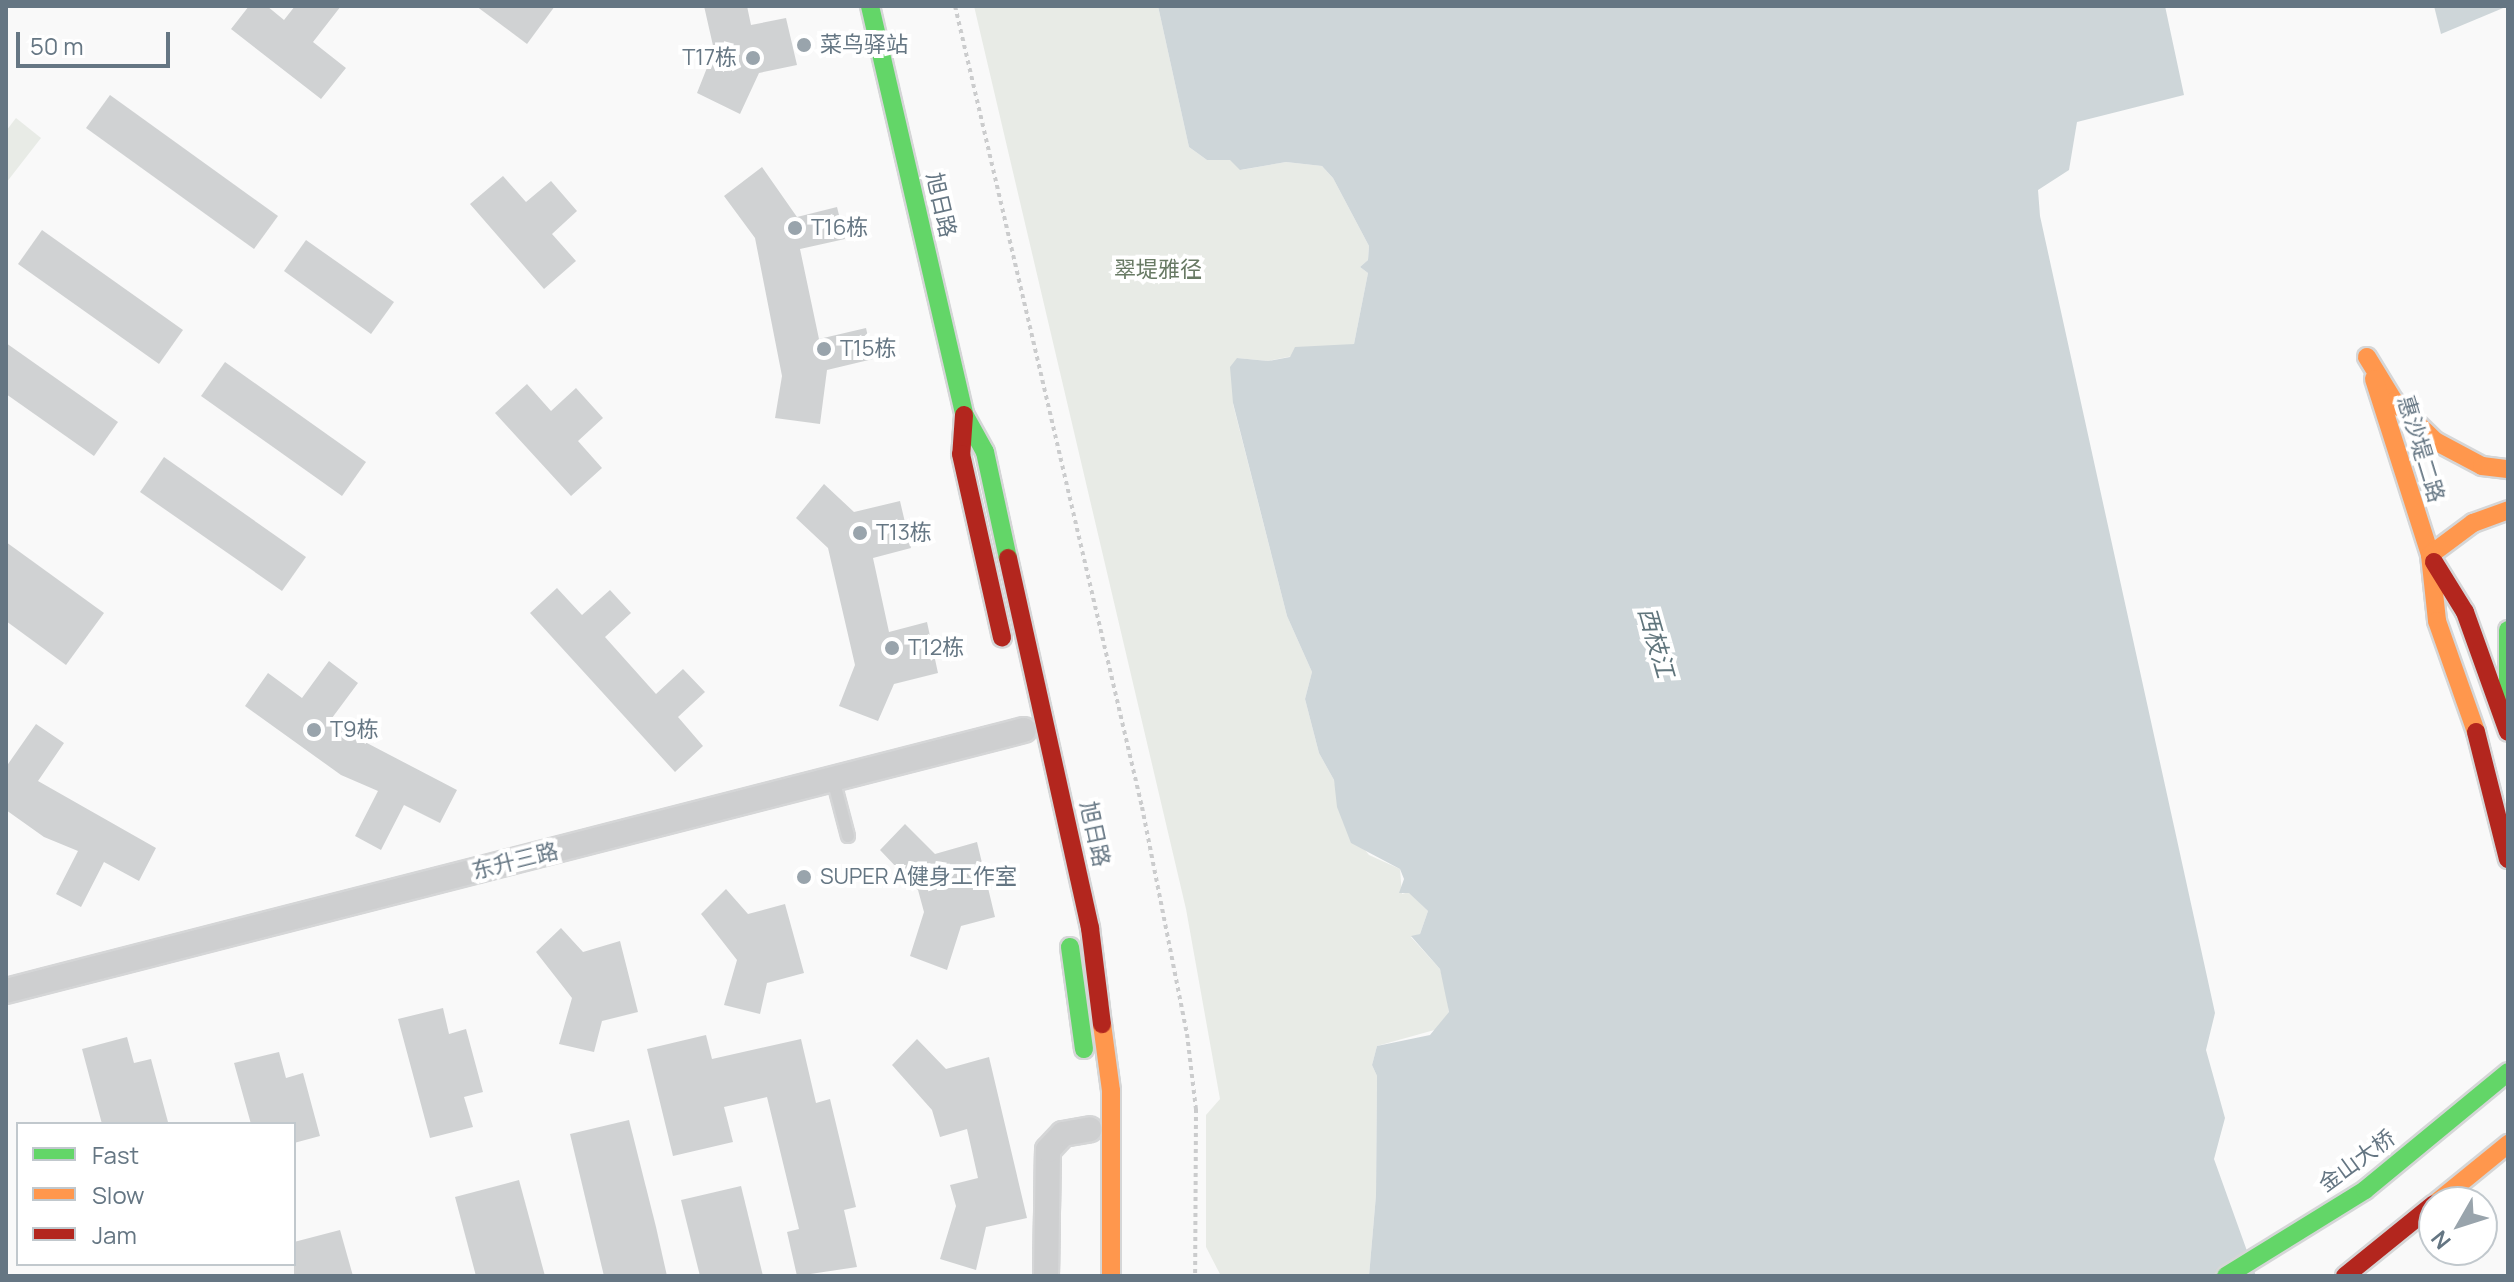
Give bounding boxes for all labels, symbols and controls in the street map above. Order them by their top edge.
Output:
scale bar [20,16,174,66]
text: 50 m [30,29,84,62]
place label: 菜鸟驿站 [820,32,908,58]
marker: 菜鸟驿站 [795,36,813,54]
place label: T17栋 [682,45,737,71]
marker: T17栋 [744,49,762,67]
street label: 旭日路 [921,170,961,240]
place label: T16栋 [811,215,868,241]
marker: T16栋 [786,219,804,237]
park label: 翠堤雅径 [1114,257,1202,283]
place label: T15栋 [840,336,896,362]
marker: T15栋 [815,340,833,358]
street label: 惠沙堤二路 [2392,393,2450,505]
place label: T13栋 [876,520,932,546]
marker: T13栋 [851,524,869,542]
water label: 西枝江 [1633,603,1681,681]
place label: T12栋 [908,635,964,661]
marker: T12栋 [883,639,901,657]
place label: T9栋 [330,717,379,743]
marker: T9栋 [305,721,323,739]
street label: 旭日路 [1075,799,1115,869]
street label: 东升三路 [469,838,561,884]
place label: SUPER A健身工作室 [820,864,1017,890]
marker: SUPER A健身工作室 [795,868,813,886]
legend [16,1122,296,1266]
street label: 金山大桥 [2314,1124,2400,1198]
text: Fast [92,1138,139,1171]
text: Slow [92,1178,145,1211]
north arrow [2418,1186,2498,1266]
text: Jam [92,1218,137,1251]
text: N [2424,1224,2458,1255]

